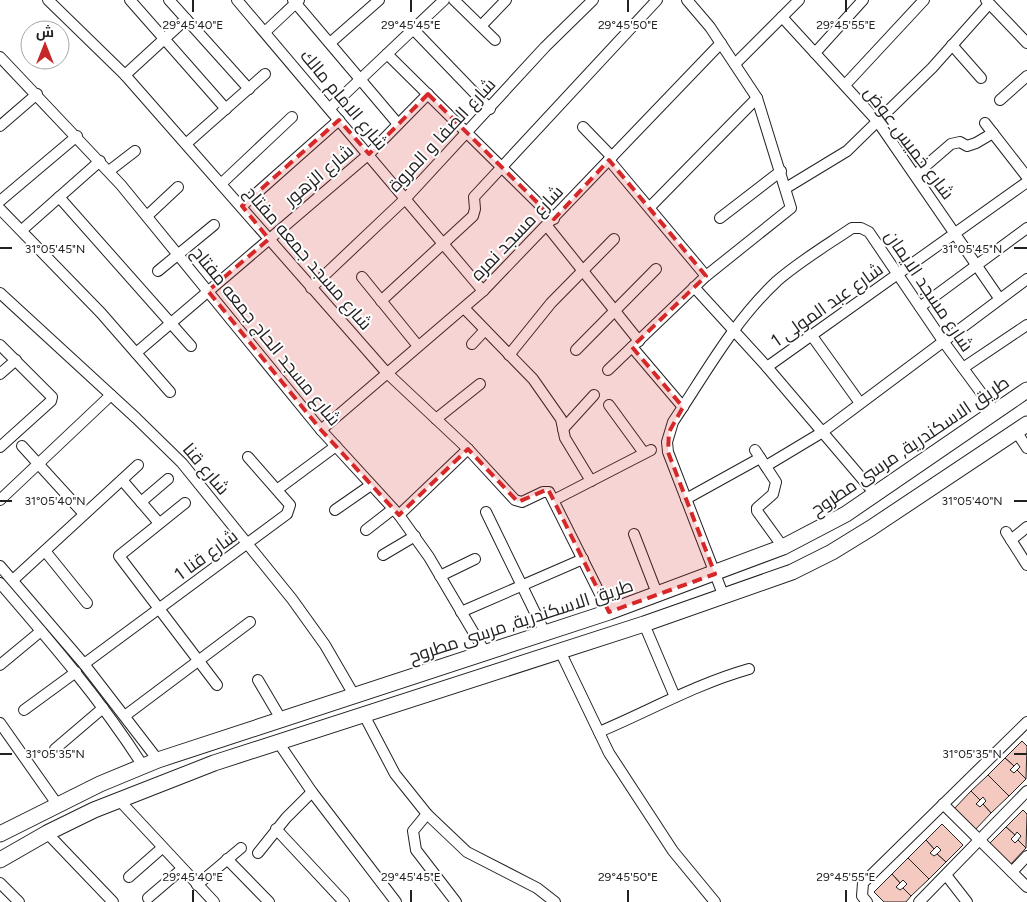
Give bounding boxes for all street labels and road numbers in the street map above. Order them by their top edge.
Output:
street label: شارع الامام مالك [295,45,393,156]
street label: شارع الصفا و المروة [384,74,501,197]
street label: شارع خميس عوض [858,82,959,205]
street label: شارع الزهور [279,140,359,212]
street label: شارع مسجد جمعه مفتاح [239,181,377,335]
street label: شارع مسجد نمره [466,181,569,286]
street label: شارع مسجد الايمان [879,226,978,357]
street label: شارع مسجد الحاج جمعه مفتاح [186,242,345,431]
street label: شارع عبد المولى 1 [767,258,888,353]
street label: طريق الاسكندرية, مرسى مطروح [807,371,1014,522]
street label: شارع قنا [177,439,234,500]
street label: شارع قنا 1 [170,525,242,586]
street label: طريق الاسكندرية, مرسى مطروح [406,574,636,669]

